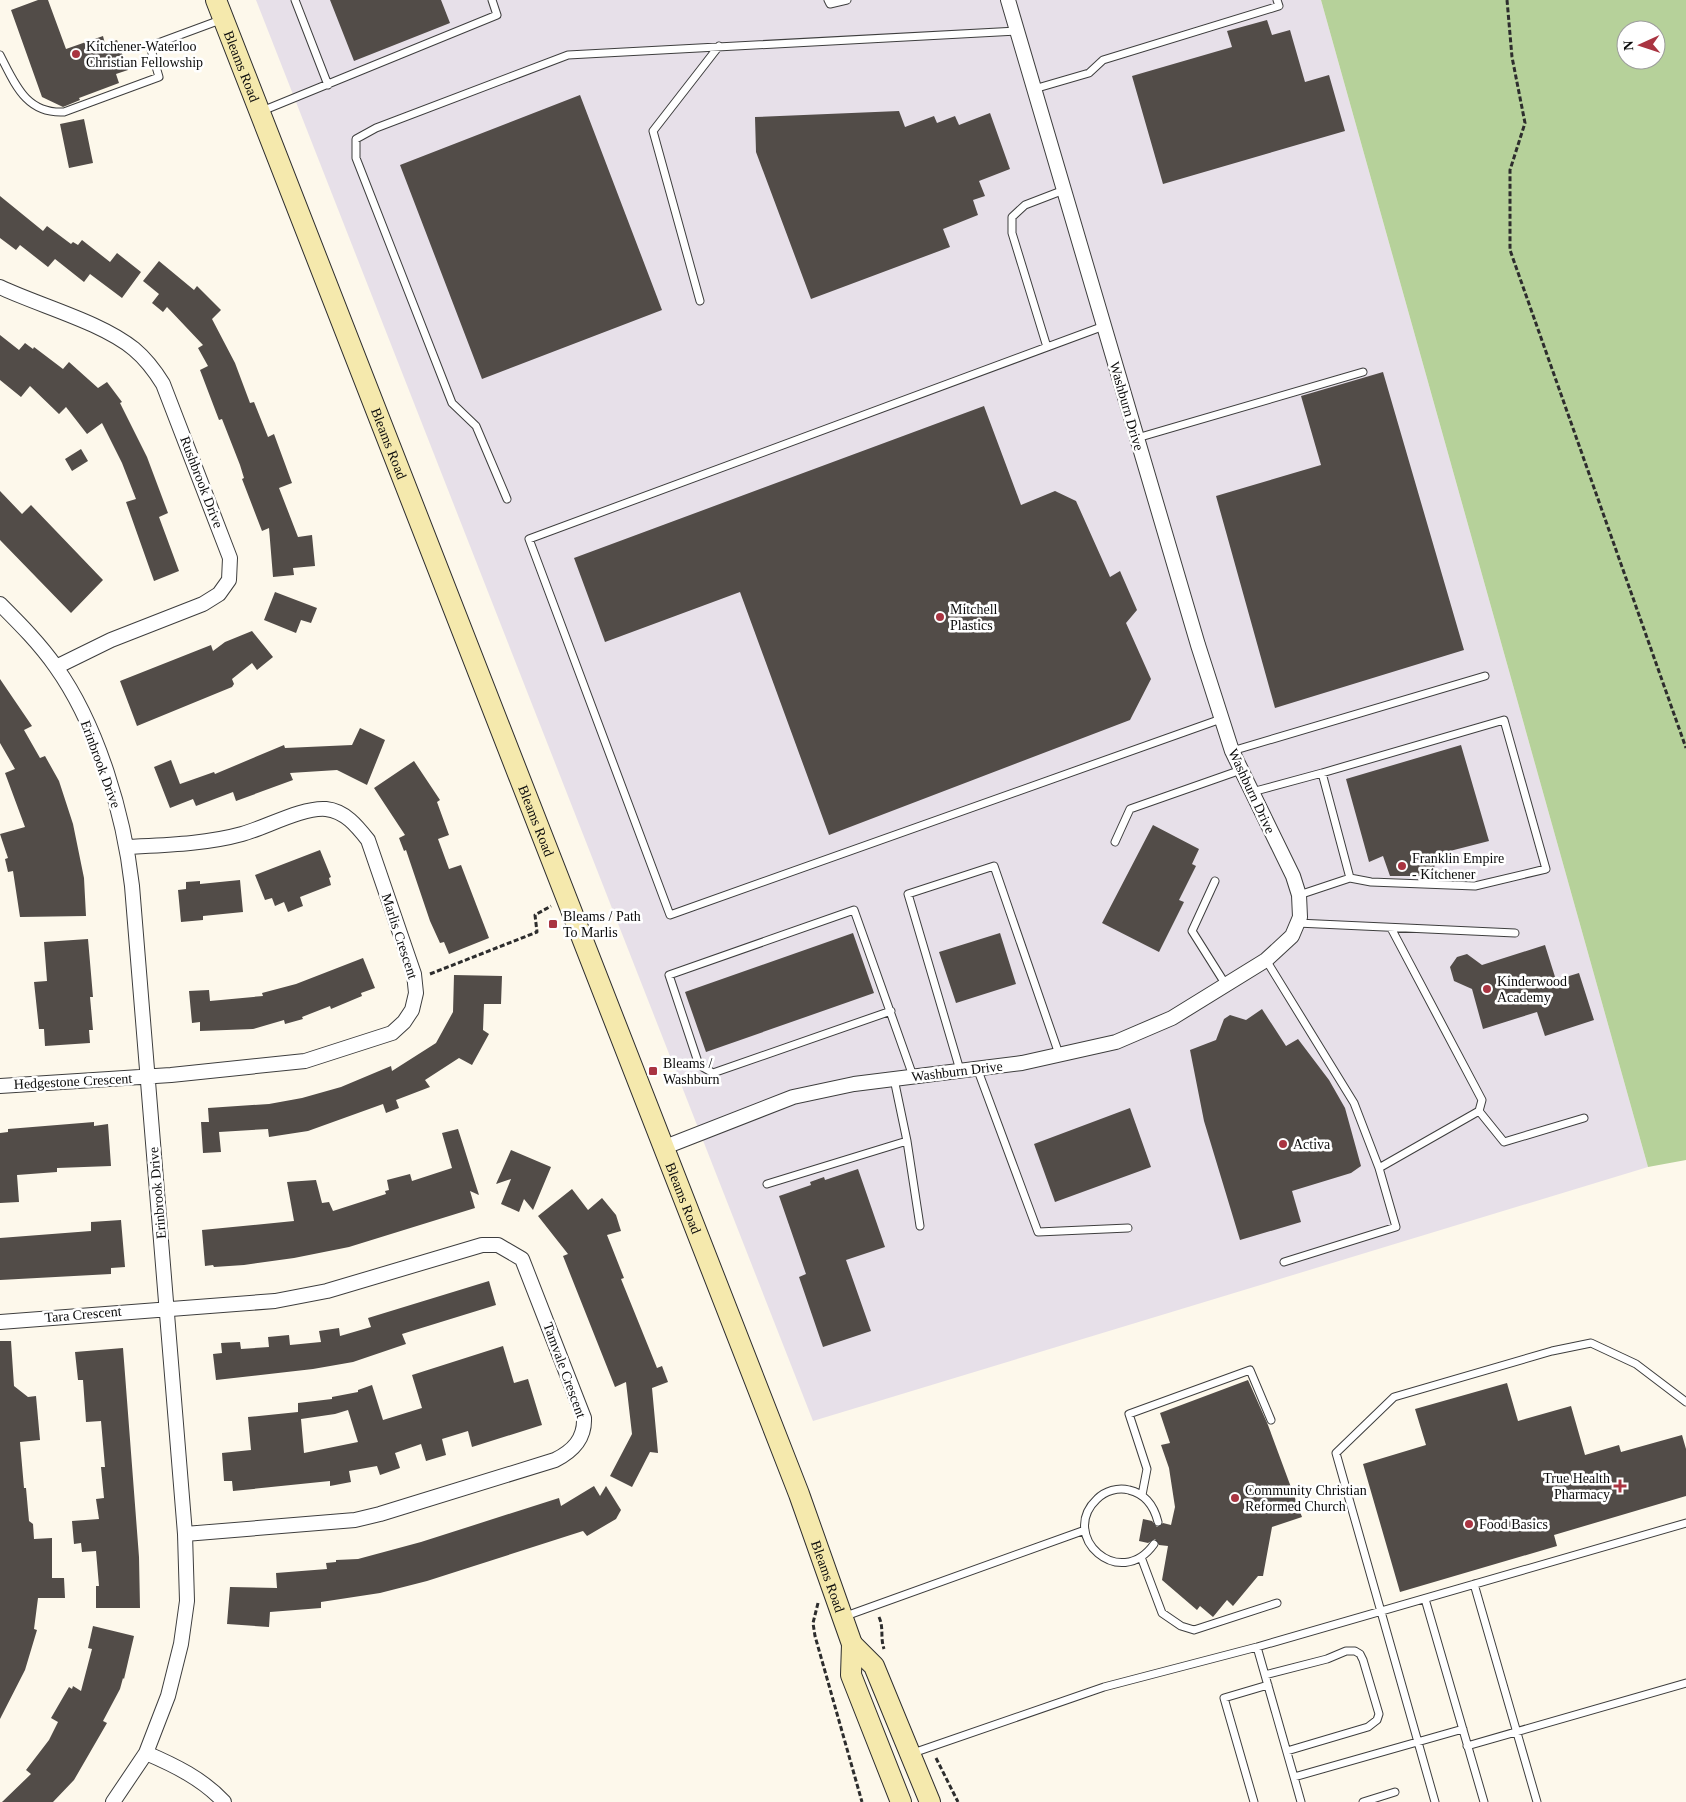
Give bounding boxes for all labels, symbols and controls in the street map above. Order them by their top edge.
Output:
north arrow [1616,20,1666,70]
street label: Bleams Road [221,29,262,104]
place label: Kitchener-Waterloo Christian Fellowship [86,39,203,70]
text: N [1621,40,1636,51]
marker: Kitchener-Waterloo Christian Fellowship [70,48,82,60]
street label: Washburn Drive [1107,360,1146,452]
street label: Bleams Road [368,406,409,481]
street label: Rushbrook Drive [177,434,226,530]
place label: Mitchell Plastics [950,602,998,633]
marker: Mitchell Plastics [934,611,946,623]
street label: Erinbrook Drive [78,718,123,810]
street label: Washburn Drive [1225,746,1278,836]
street label: Bleams Road [515,783,556,859]
place label: Franklin Empire - Kitchener [1412,851,1504,882]
marker: Franklin Empire - Kitchener [1396,860,1408,872]
street label: Marlis Crescent [379,892,420,981]
place label: Bleams / Path To Marlis [563,909,641,940]
marker: Bleams / Path To Marlis [547,918,559,930]
place label: Kinderwood Academy [1497,974,1567,1005]
marker: Kinderwood Academy [1481,983,1493,995]
place label: Bleams / Washburn [663,1056,719,1087]
street label: Washburn Drive [911,1058,1004,1085]
marker: Bleams / Washburn [647,1065,659,1077]
street label: Hedgestone Crescent [13,1071,133,1092]
place label: Activa [1293,1137,1331,1152]
marker: Activa [1277,1138,1289,1150]
street label: Erinbrook Drive [146,1146,169,1240]
street label: Bleams Road [662,1160,704,1236]
street label: Tara Crescent [44,1304,122,1325]
street label: Tamvale Crescent [540,1320,589,1420]
place label: True Health Pharmacy [1543,1471,1610,1502]
marker: True Health Pharmacy [1614,1480,1626,1492]
place label: Community Christian Reformed Church [1245,1483,1367,1514]
marker: Community Christian Reformed Church [1229,1492,1241,1504]
place label: Food Basics [1479,1517,1548,1532]
marker: Food Basics [1463,1518,1475,1530]
street label: Bleams Road [808,1539,847,1614]

